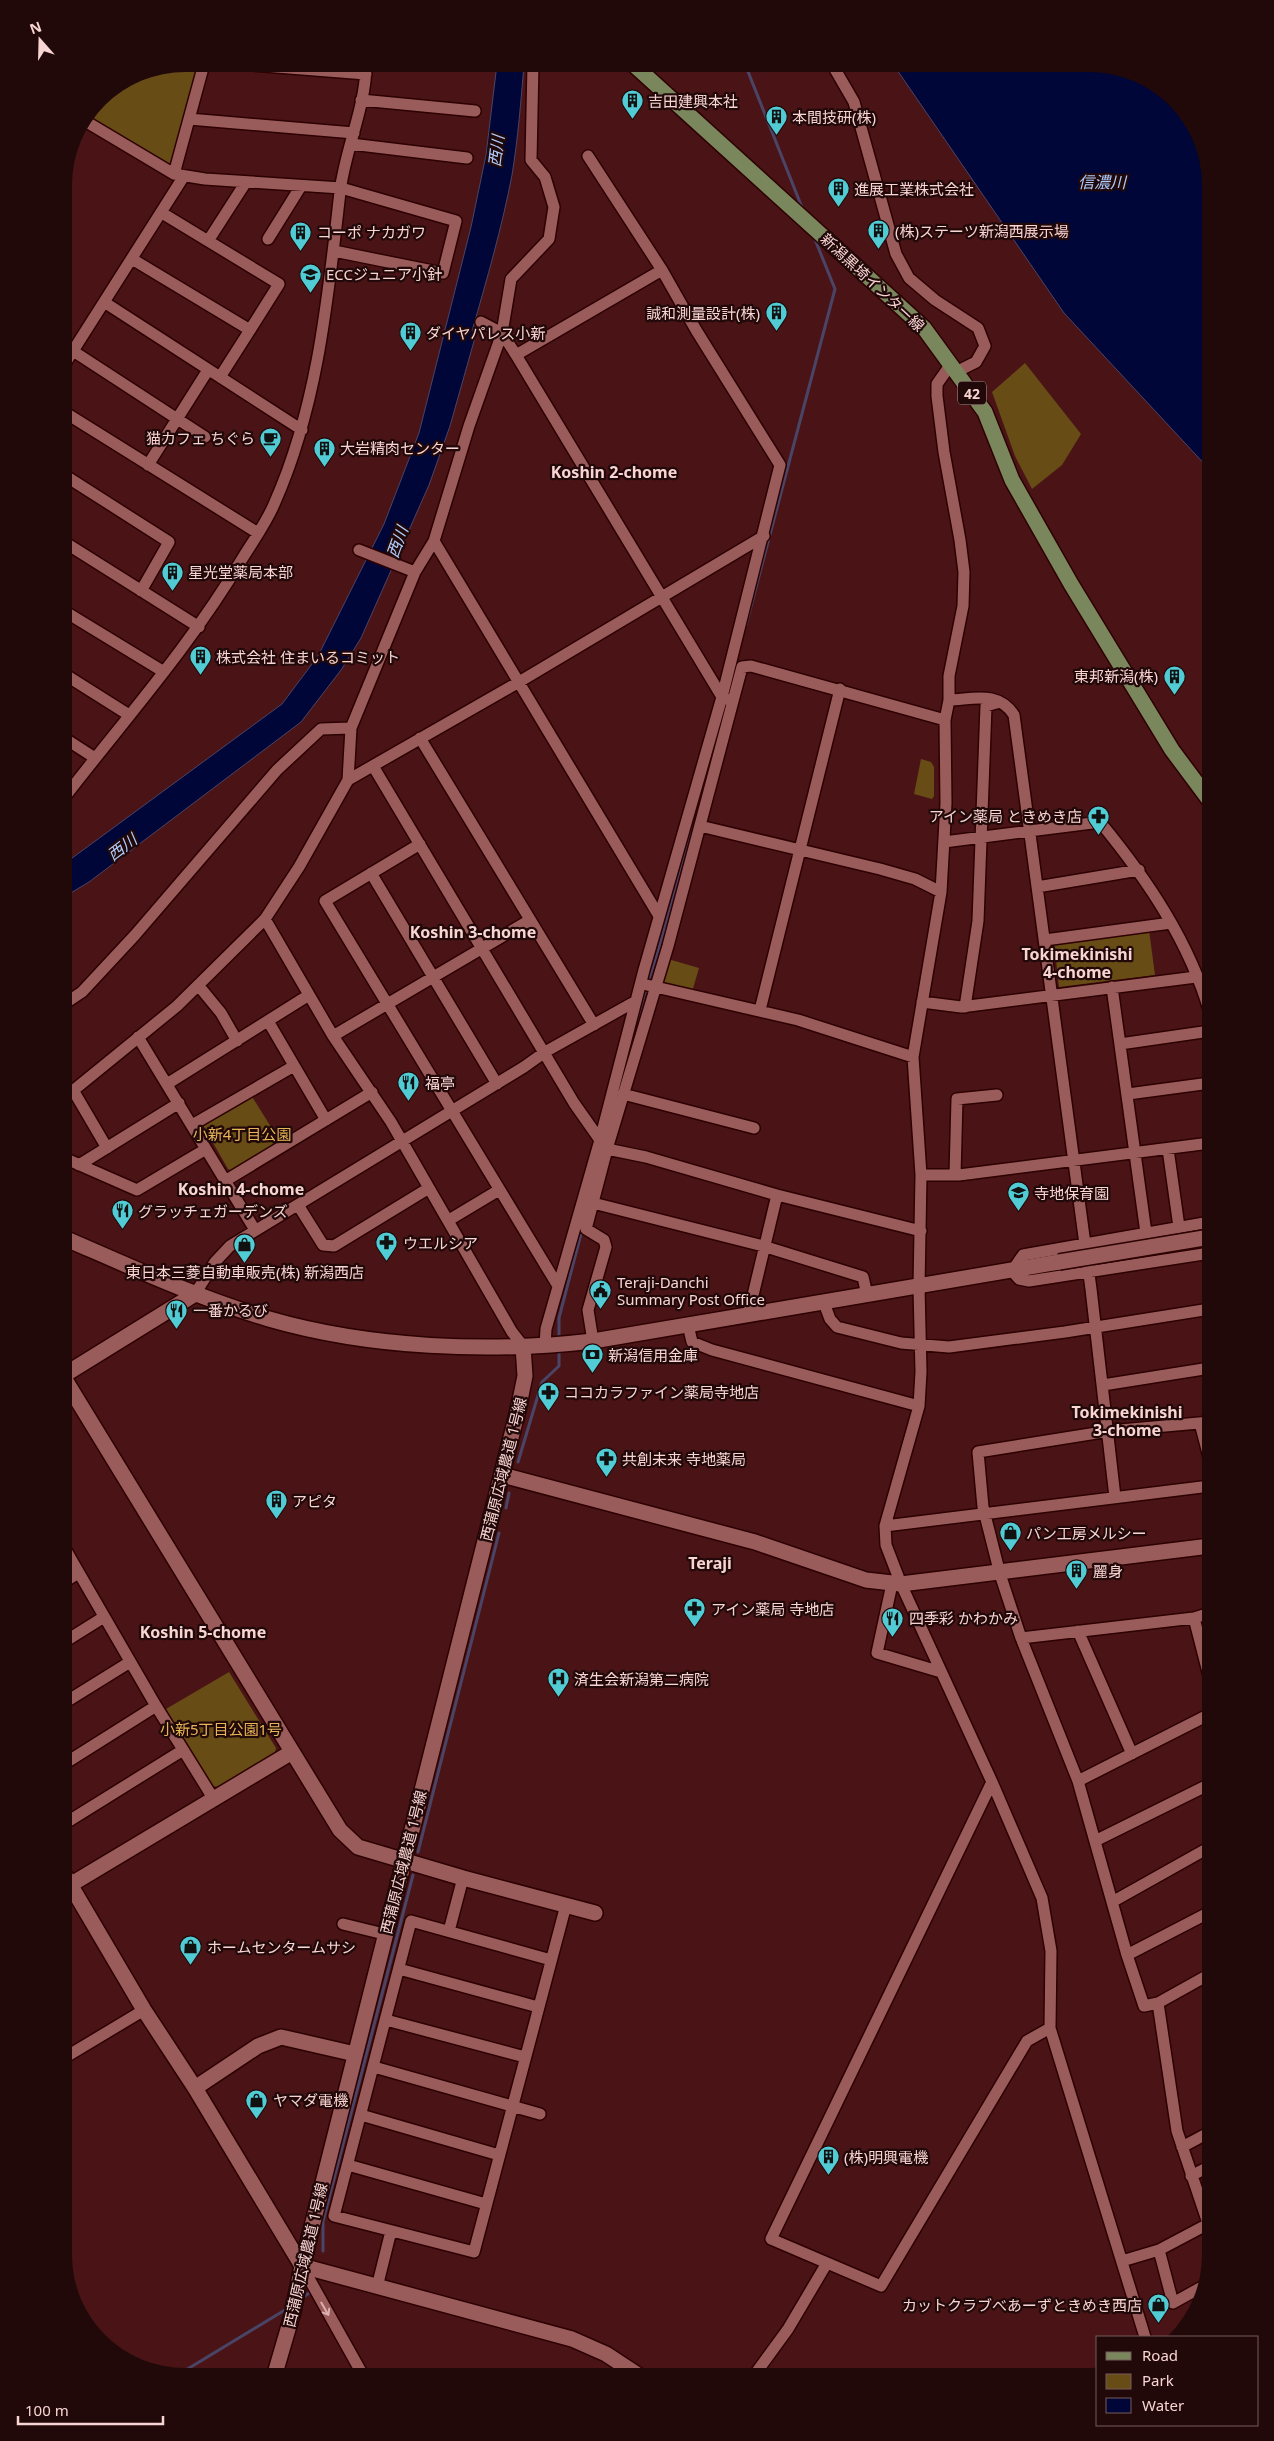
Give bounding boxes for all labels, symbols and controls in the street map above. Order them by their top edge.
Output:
north arrow [15,15,65,65]
text: N [27,16,44,38]
building icon: 吉田建興本社 [620,89,644,120]
place label: 吉田建興本社 [648,91,738,111]
building icon: 本間技研(株) [764,105,788,136]
place label: 本間技研(株) [792,107,876,127]
water label: 西川 [483,132,509,168]
water label: 信濃川 [1078,171,1128,193]
building icon: 進展工業株式会社 [826,177,850,208]
place label: 進展工業株式会社 [854,179,974,199]
building icon: (株)ステーツ新潟西展示場 [867,219,891,250]
building icon: コーポ ナカガワ [289,220,313,251]
place label: (株)ステーツ新潟西展示場 [895,221,1069,241]
place label: コーポ ナカガワ [317,222,426,242]
street label: 新潟黒埼インター線 [817,229,929,335]
school or university icon: ECCジュニア小針 [298,262,322,293]
place label: ECCジュニア小針 [326,264,442,284]
building icon: 誠和測量設計(株) [764,301,788,332]
place label: 誠和測量設計(株) [646,303,760,323]
building icon: ダイヤパレス小新 [398,321,422,352]
place label: ダイヤパレス小新 [426,323,545,343]
road number: 42 [958,382,986,404]
cafe icon: 猫カフェ ちぐら [259,426,283,457]
place label: 猫カフェ ちぐら [146,428,255,448]
building icon: 大岩精肉センター [312,436,336,467]
place label: 大岩精肉センター [340,438,460,458]
district label: Koshin 2-chome [551,461,677,483]
water label: 西川 [381,521,413,561]
building icon: 星光堂薬局本部 [160,560,184,591]
place label: 星光堂薬局本部 [188,562,293,582]
building icon: 株式会社 住まいるコミット [188,645,212,676]
place label: 株式会社 住まいるコミット [216,647,400,667]
building icon: 東邦新潟(株) [1162,664,1186,695]
place label: 東邦新潟(株) [1074,666,1158,686]
pharmacy icon: アイン薬局 ときめき店 [1086,804,1110,835]
place label: アイン薬局 ときめき店 [929,806,1082,826]
water label: 西川 [103,827,143,865]
district label: Koshin 3-chome [410,921,536,943]
district label: Tokimekinishi 4-chome [1021,943,1133,983]
restaurant icon: 福亭 [397,1071,421,1102]
place label: 福亭 [425,1073,455,1093]
park label: 小新4丁目公園 [193,1124,291,1144]
district label: Koshin 4-chome [178,1178,304,1200]
school or university icon: 寺地保育園 [1006,1181,1030,1212]
place label: 寺地保育園 [1034,1183,1109,1203]
restaurant icon: グラッチェガーデンズ [110,1199,134,1230]
place label: グラッチェガーデンズ [138,1201,288,1221]
pharmacy icon: ウエルシア [375,1231,399,1262]
shop icon: 東日本三菱自動車販売(株) 新潟西店 [233,1232,257,1263]
place label: ウエルシア [403,1233,478,1253]
place label: 東日本三菱自動車販売(株) 新潟西店 [126,1262,364,1282]
place label: Teraji-Danchi Summary Post Office [617,1272,765,1309]
public building icon: Teraji-Danchi Summary Post Office [589,1279,613,1310]
restaurant icon: 一番かるび [165,1298,189,1329]
place label: 一番かるび [193,1300,268,1320]
bank icon: 新潟信用金庫 [580,1343,604,1374]
place label: 新潟信用金庫 [608,1345,698,1365]
pharmacy icon: ココカラファイン薬局寺地店 [536,1380,560,1411]
place label: ココカラファイン薬局寺地店 [564,1382,759,1402]
street label: 西蒲原広域農道 1号線 [475,1395,531,1543]
district label: Tokimekinishi 3-chome [1071,1401,1183,1441]
pharmacy icon: 共創未来 寺地薬局 [594,1447,618,1478]
place label: 共創未来 寺地薬局 [622,1449,746,1469]
building icon: アピタ [264,1489,288,1520]
place label: アピタ [292,1491,337,1511]
shop icon: パン工房メルシー [998,1521,1022,1552]
place label: パン工房メルシー [1026,1523,1147,1543]
district label: Teraji [688,1552,732,1574]
building icon: 麗身 [1065,1559,1089,1590]
place label: 麗身 [1093,1561,1123,1581]
pharmacy icon: アイン薬局 寺地店 [683,1597,707,1628]
place label: アイン薬局 寺地店 [711,1599,834,1619]
restaurant icon: 四季彩 かわかみ [881,1606,905,1637]
place label: 四季彩 かわかみ [909,1608,1018,1628]
district label: Koshin 5-chome [140,1621,266,1643]
hospital icon: 済生会新潟第二病院 [546,1667,570,1698]
place label: 済生会新潟第二病院 [574,1669,709,1689]
park label: 小新5丁目公園1号 [160,1719,282,1739]
street label: 西蒲原広域農道 1号線 [375,1788,431,1936]
shop icon: ホームセンタームサシ [179,1935,203,1966]
place label: ホームセンタームサシ [207,1937,356,1957]
shop icon: ヤマダ電機 [245,2088,269,2119]
place label: ヤマダ電機 [273,2090,348,2110]
building icon: (株)明興電機 [816,2145,840,2176]
place label: (株)明興電機 [844,2147,928,2167]
street label: 西蒲原広域農道 1号線 [279,2181,331,2329]
shop icon: カットクラブべあーずときめき西店 [1146,2293,1170,2324]
place label: カットクラブべあーずときめき西店 [902,2295,1142,2315]
one-way arrow [321,2302,331,2316]
legend [1096,2336,1259,2426]
text: Road [1142,2345,1178,2365]
text: Park [1142,2370,1174,2390]
scale bar [18,2394,162,2426]
text: Water [1142,2395,1184,2415]
text: 100 m [25,2400,69,2420]

